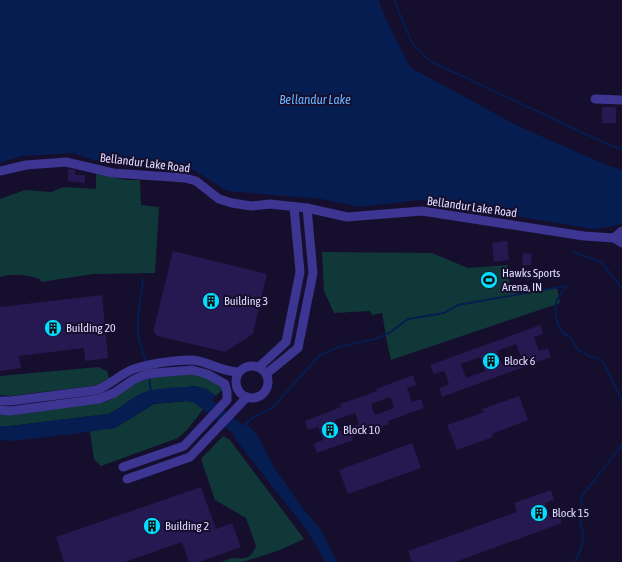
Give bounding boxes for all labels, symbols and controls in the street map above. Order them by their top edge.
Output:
water label: Bellandur Lake [279,92,351,107]
street label: Bellandur Lake Road [99,151,191,175]
street label: Bellandur Lake Road [426,194,518,220]
place label: Hawks Sports Arena, IN [502,266,560,294]
sports icon: Hawks Sports Arena, IN [479,270,499,290]
building icon: Building 3 [201,291,221,311]
place label: Building 3 [224,294,268,308]
building icon: Building 20 [43,318,63,338]
place label: Building 20 [66,321,116,335]
building icon: Block 6 [481,351,501,371]
place label: Block 6 [504,354,536,368]
building icon: Block 10 [320,420,340,440]
place label: Block 10 [343,423,380,437]
building icon: Block 15 [529,503,549,523]
place label: Block 15 [552,506,589,520]
building icon: Building 2 [142,516,162,536]
place label: Building 2 [165,519,209,533]

